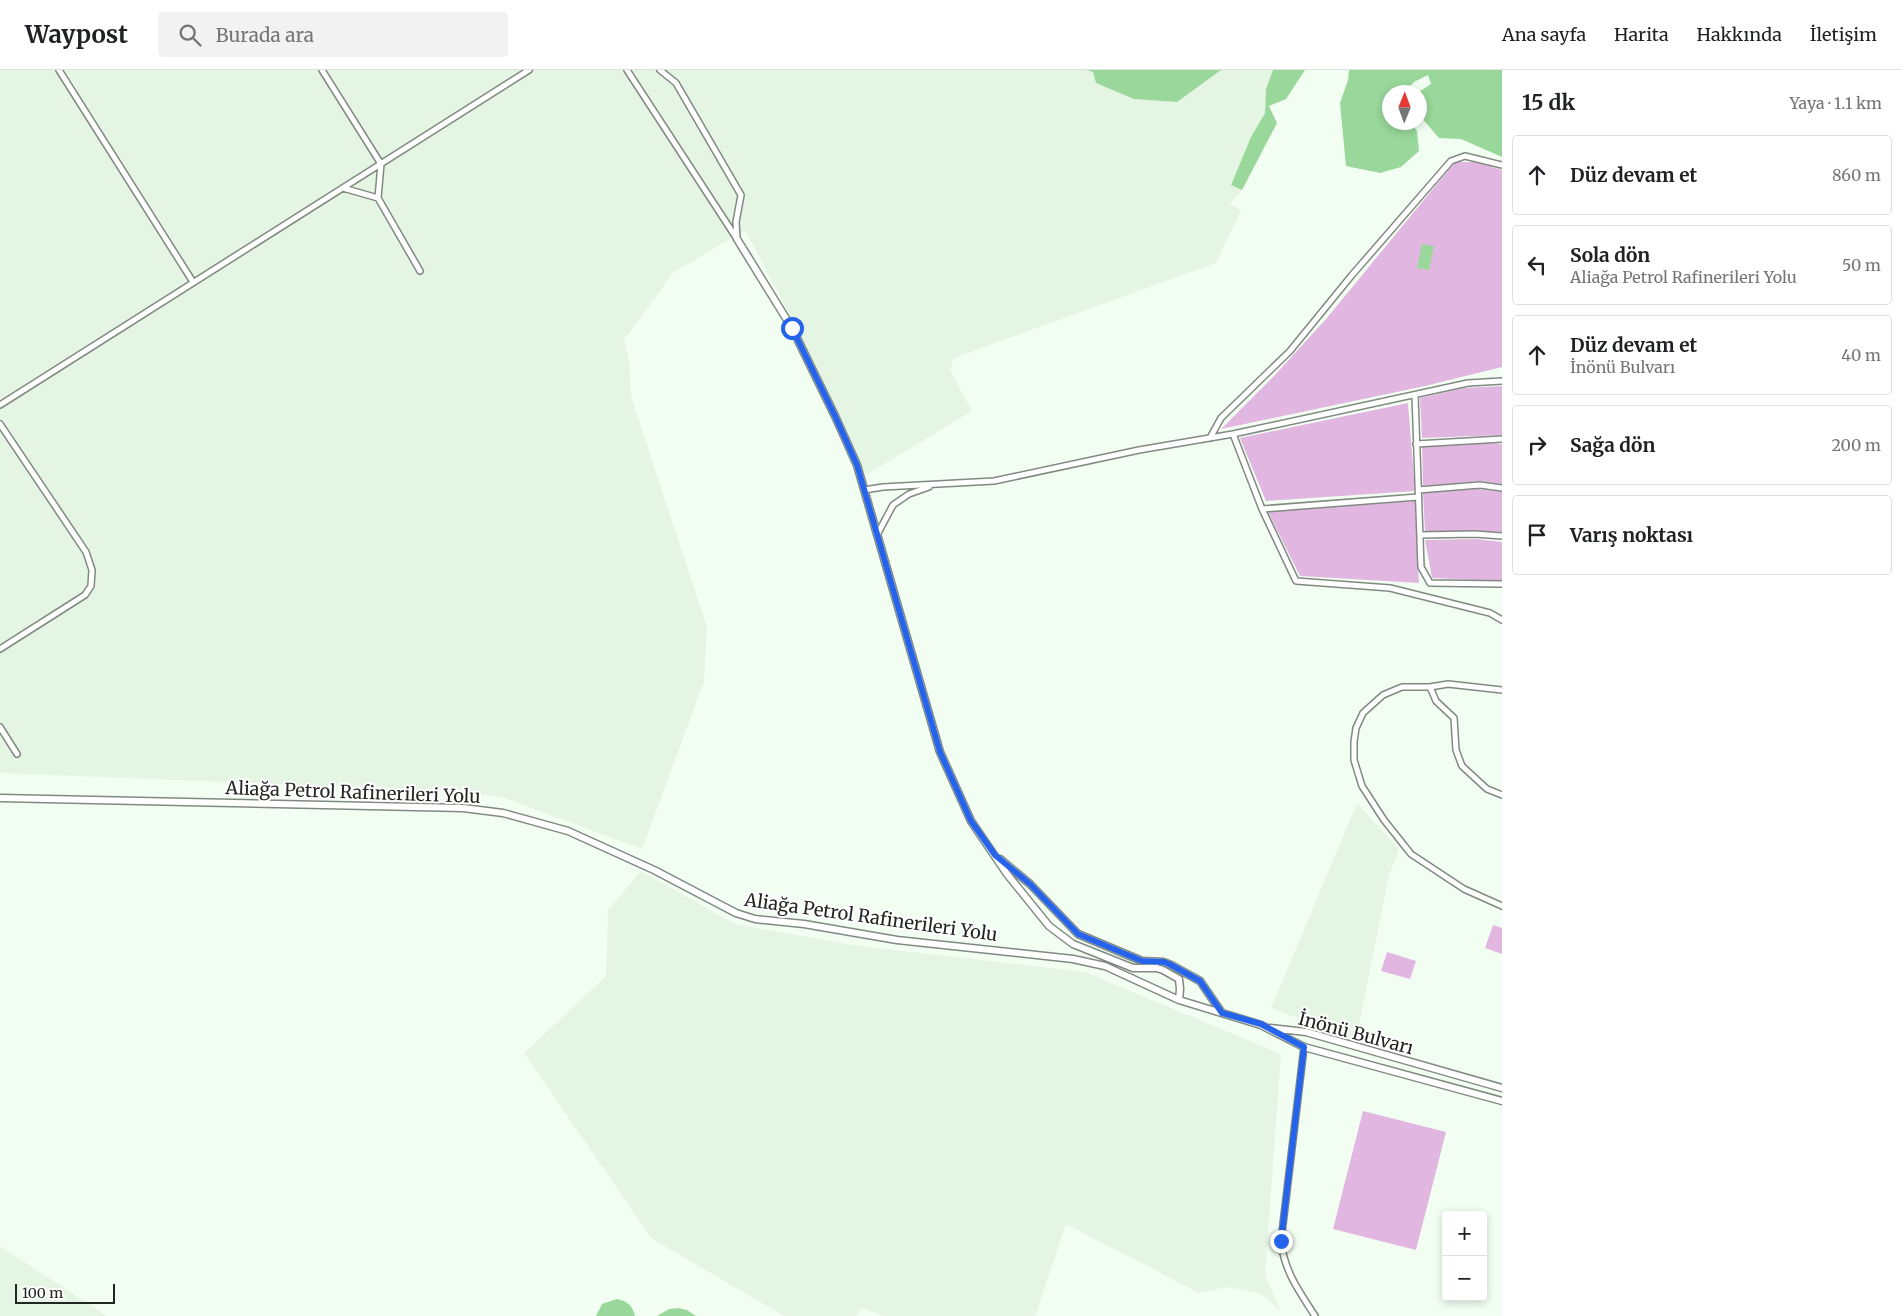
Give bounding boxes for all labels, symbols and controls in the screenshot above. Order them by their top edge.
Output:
search box [158,12,508,57]
text: Waypost [25,19,128,50]
icon: search [176,21,204,49]
text: Burada ara [216,23,314,47]
text: Ana sayfa [1502,23,1586,46]
text: Harita [1614,23,1669,46]
text: Hakkında [1697,23,1782,46]
text: İletişim [1810,23,1877,46]
north arrow [1382,85,1427,130]
text: 15 dk [1522,89,1575,116]
text: Yaya · 1.1 km [1789,93,1882,113]
icon: ahead [1523,161,1551,189]
text: Düz devam et [1570,163,1697,187]
text: 860 m [1832,165,1881,185]
text: Sola dön [1570,243,1650,267]
icon: left [1523,251,1551,279]
text: 50 m [1842,255,1881,275]
text: Aliağa Petrol Rafinerileri Yolu [1570,267,1797,287]
route start [781,317,804,340]
text: Düz devam et [1570,333,1697,357]
icon: ahead [1523,341,1551,369]
text: 40 m [1841,345,1881,365]
text: İnönü Bulvarı [1570,357,1675,377]
icon: right [1523,431,1551,459]
text: Sağa dön [1570,433,1655,457]
text: 200 m [1831,435,1881,455]
icon: arrive [1523,521,1551,549]
text: Varış noktası [1570,523,1693,547]
street label: Aliağa Petrol Rafinerileri Yolu [224,776,481,808]
street label: Aliağa Petrol Rafinerileri Yolu [742,888,999,946]
street label: İnönü Bulvarı [1296,1007,1416,1059]
map controls [1442,1211,1487,1301]
button: + [1442,1211,1487,1256]
route end [1270,1230,1293,1253]
button: − [1442,1256,1487,1301]
scale bar [15,1281,115,1304]
text: 100 m [22,1284,63,1302]

